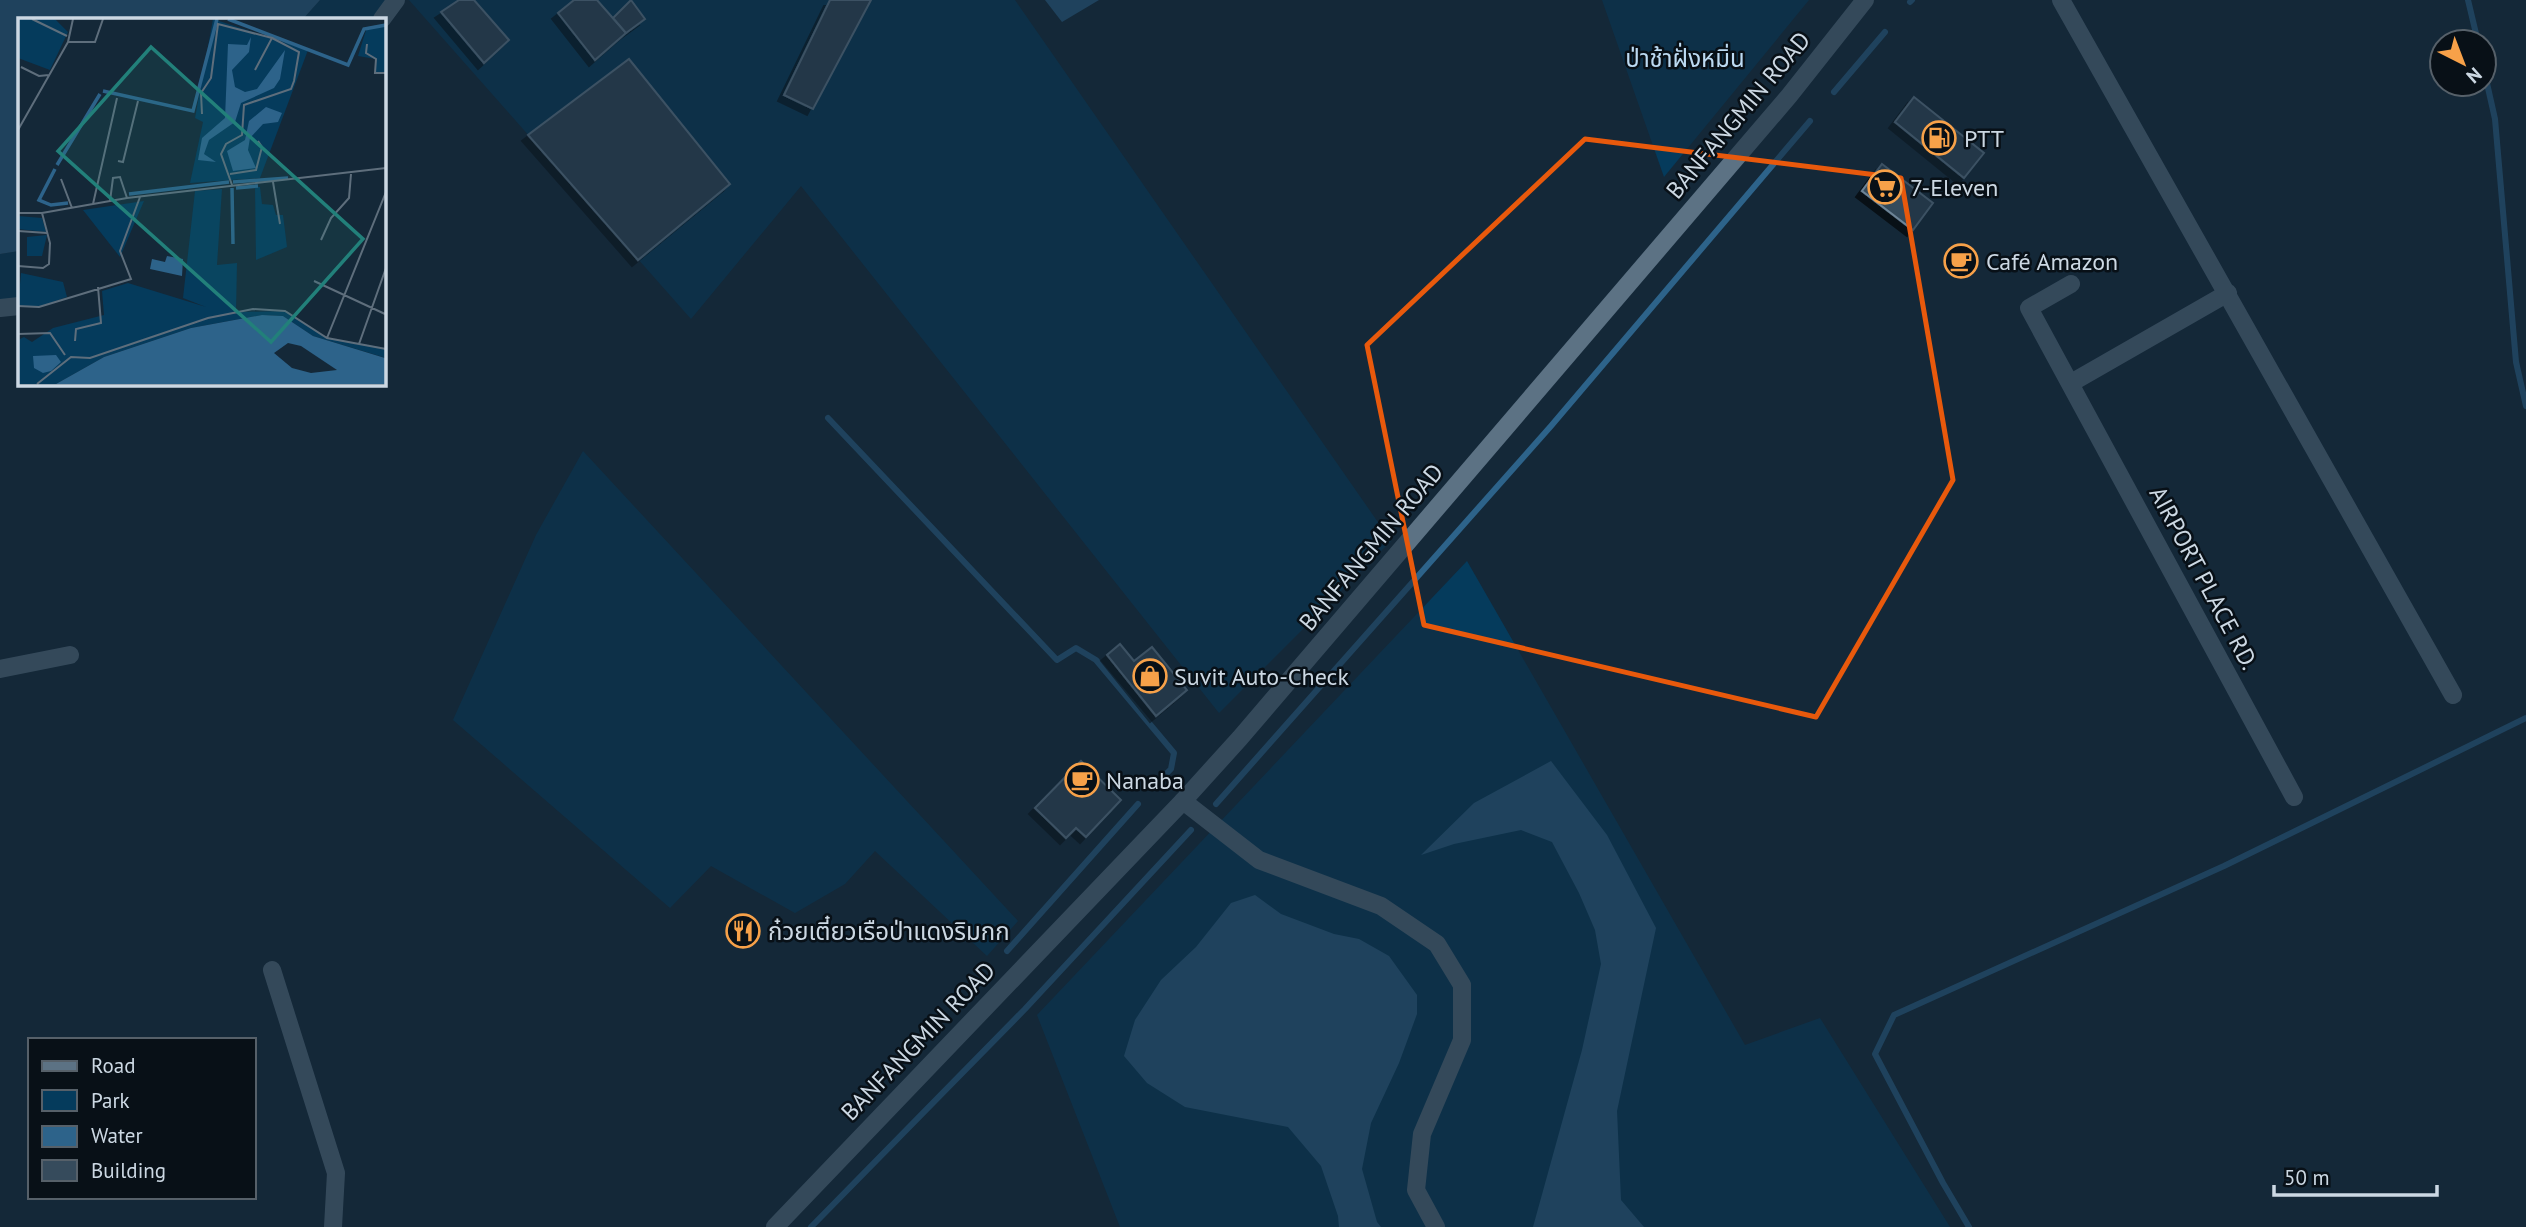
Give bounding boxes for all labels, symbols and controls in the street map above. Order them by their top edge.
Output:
inset map [18,18,385,385]
street label: BANFANGMIN ROAD [1659,25,1817,205]
north arrow [2428,28,2498,98]
park label: ป่าช้าฝั่งหมิ่น [1625,42,1745,74]
text: N [2462,63,2487,89]
fuel station icon: PTT [1920,119,1958,157]
place label: PTT [1964,123,2004,154]
supermarket icon: 7-Eleven [1866,168,1904,206]
place label: 7-Eleven [1910,172,1998,203]
cafe icon: Café Amazon [1942,242,1980,280]
place label: Café Amazon [1986,246,2118,277]
street label: BANFANGMIN ROAD [1292,457,1450,637]
street label: AIRPORT PLACE RD. [2143,481,2265,675]
shop icon: Suvit Auto-Check [1131,657,1169,695]
place label: Suvit Auto-Check [1174,661,1349,692]
cafe icon: Nanaba [1063,761,1101,799]
place label: Nanaba [1106,765,1184,796]
restaurant icon: ก๋วยเตี๋ยวเรือป่าแดงริมกก [724,912,762,950]
place label: ก๋วยเตี๋ยวเรือป่าแดงริมกก [768,915,1010,947]
street label: BANFANGMIN ROAD [834,955,1002,1127]
legend [28,1038,256,1199]
text: Road [91,1052,135,1079]
text: Park [91,1087,130,1114]
text: Water [91,1122,143,1149]
scale bar [2274,1154,2437,1198]
text: Building [91,1157,166,1184]
text: 50 m [2284,1164,2330,1191]

